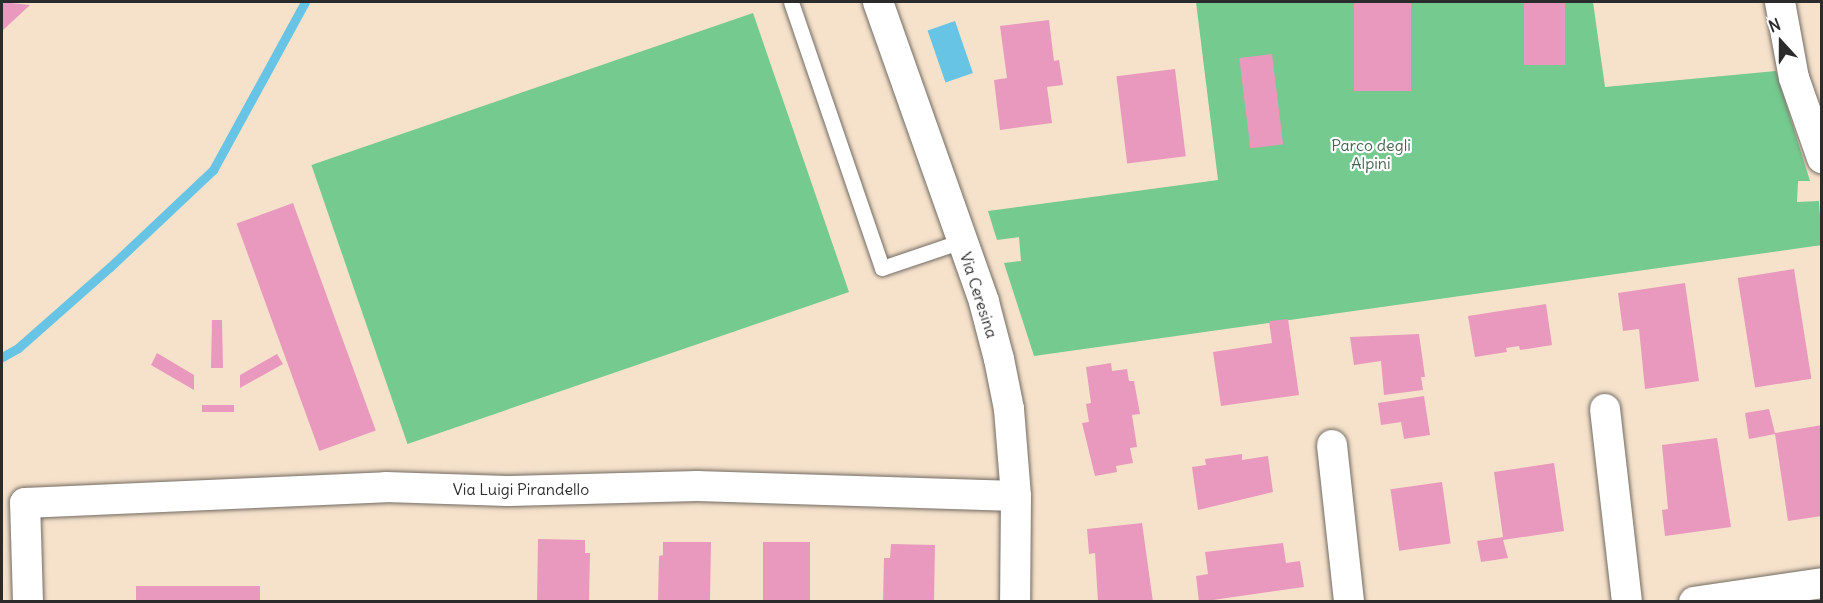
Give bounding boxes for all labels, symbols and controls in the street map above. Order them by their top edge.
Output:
north arrow [1751,12,1811,72]
text: N [1766,14,1783,37]
park label: Parco degli Alpini [1331,135,1411,173]
street label: Via Ceresina [956,250,1002,340]
street label: Via Luigi Pirandello [453,479,589,499]

